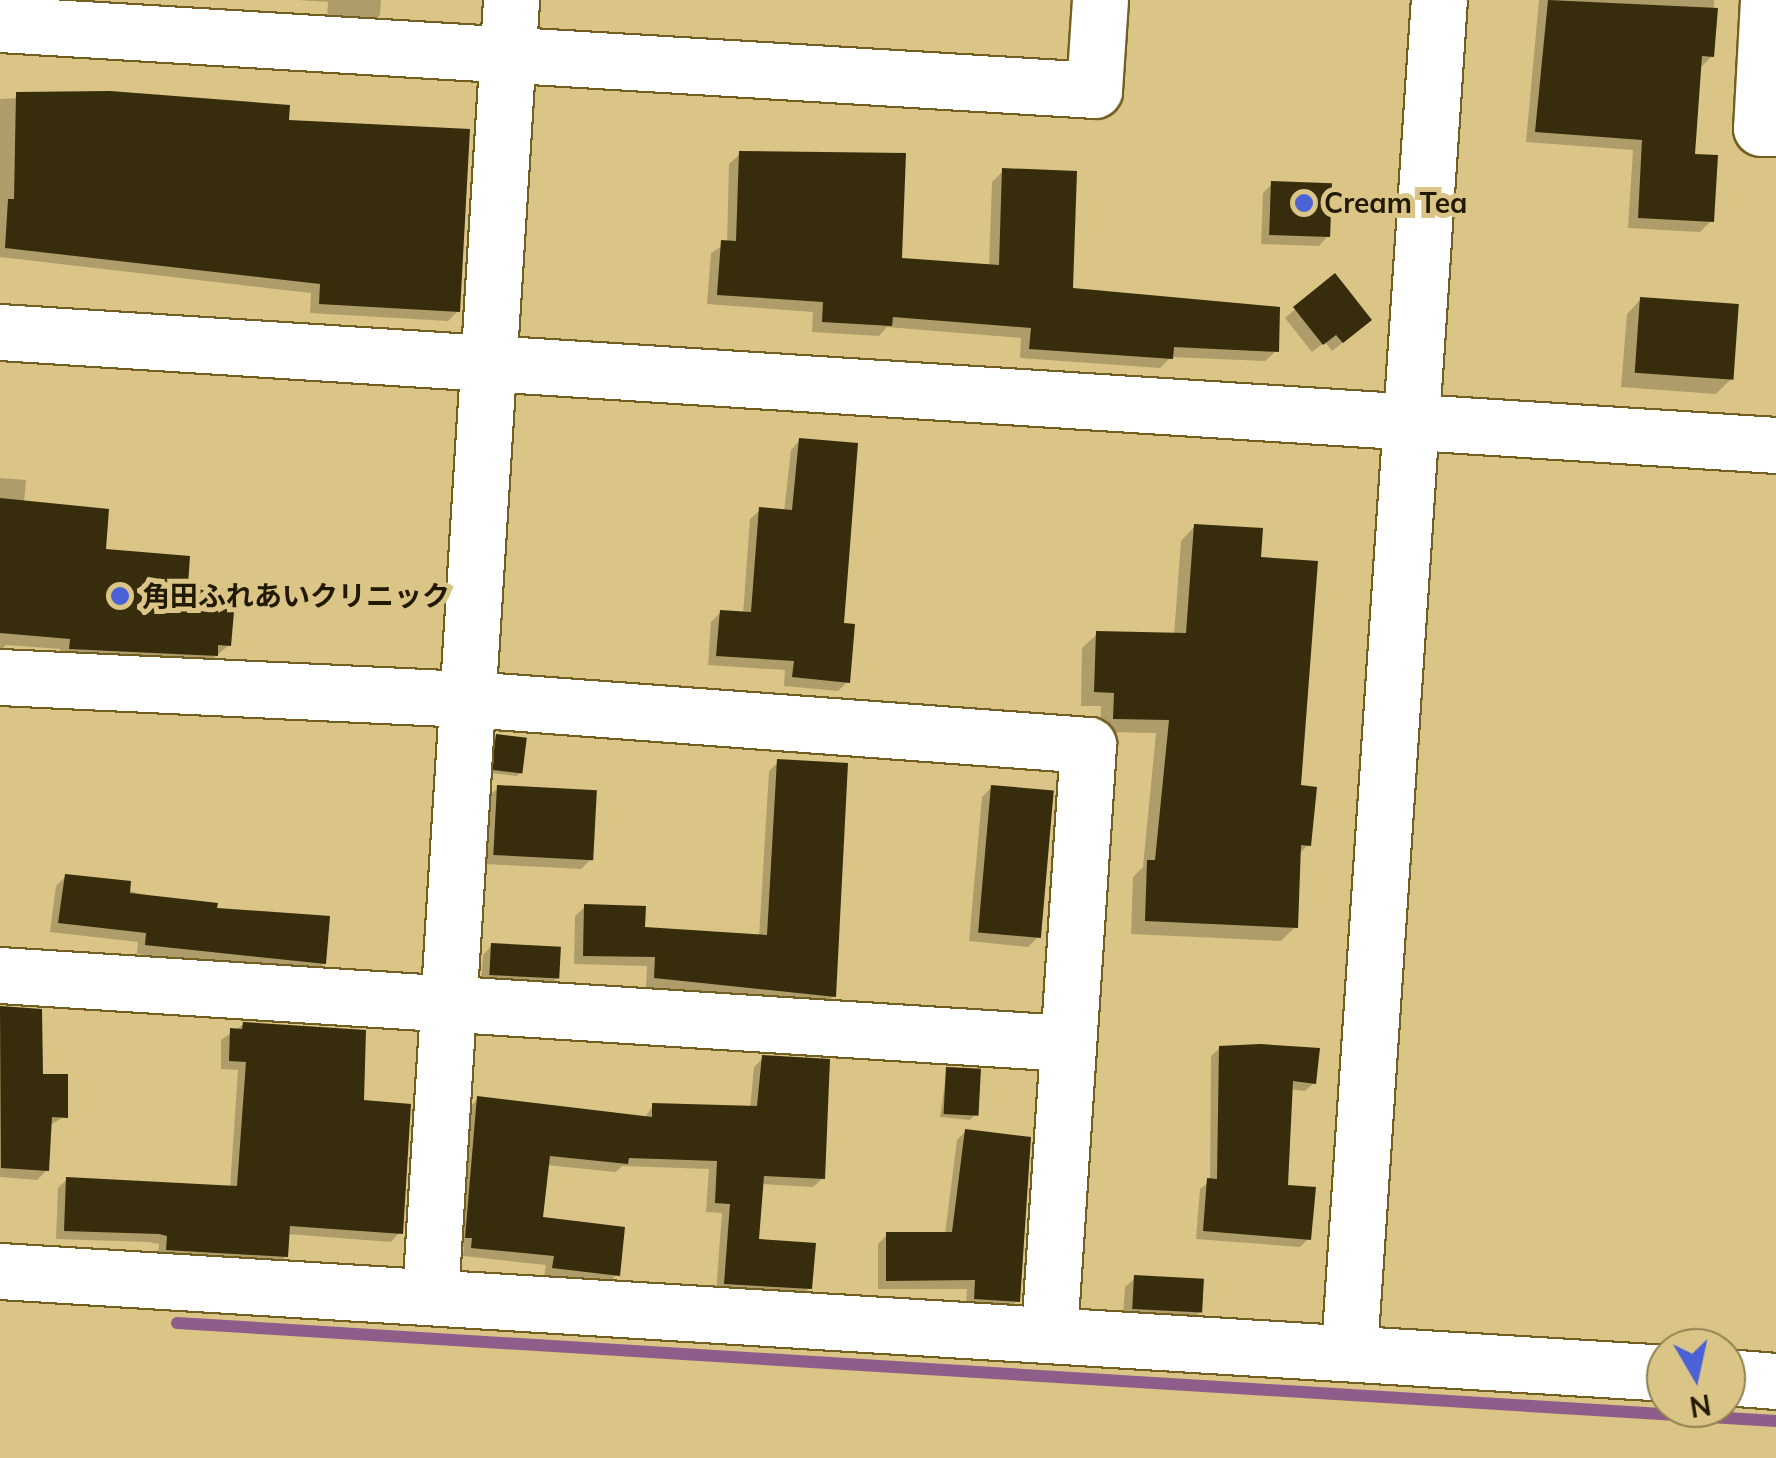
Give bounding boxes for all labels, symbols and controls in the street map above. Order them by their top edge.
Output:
place label: Cream Tea [1324,186,1467,220]
marker: Cream Tea [1293,192,1315,214]
place label: 角田ふれあいクリニック [142,579,450,613]
marker: 角田ふれあいクリニック [107,583,133,609]
north arrow [1646,1328,1746,1428]
text: N [1687,1387,1714,1425]

